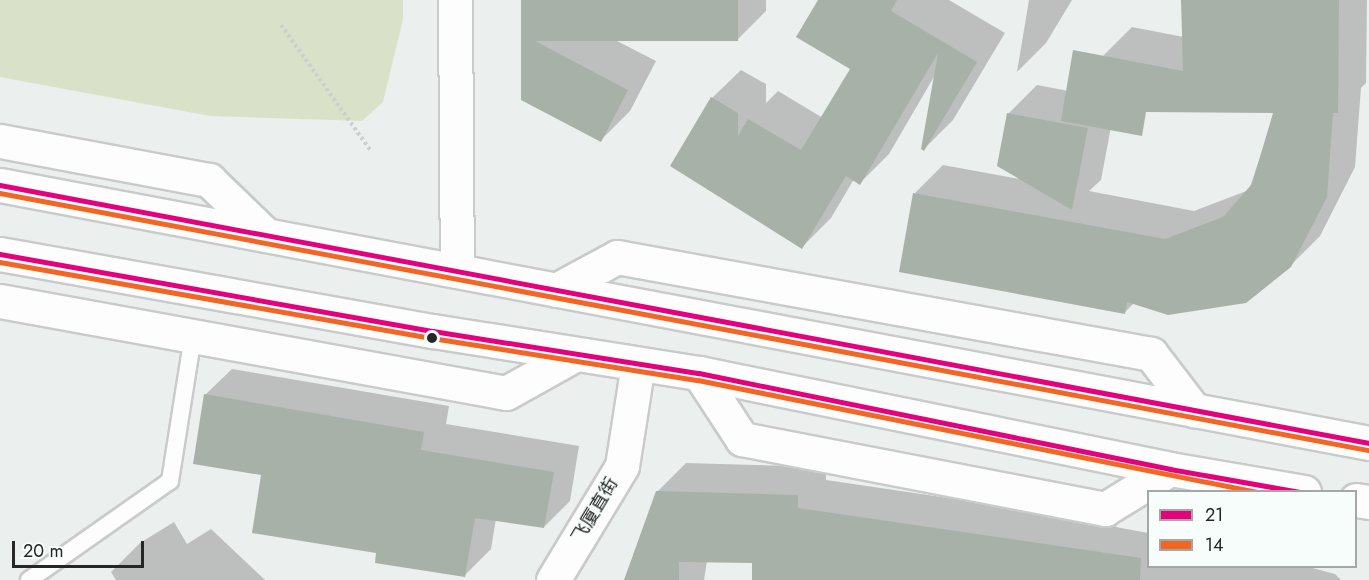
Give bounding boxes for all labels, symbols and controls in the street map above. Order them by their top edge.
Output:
unlabelled marker [426,332,438,344]
street label: 飞厦直街 [567,474,623,546]
legend [1147,490,1357,568]
text: 21 [1205,502,1223,528]
scale bar [15,529,147,567]
text: 14 [1205,532,1224,558]
text: 20 m [23,538,63,564]

